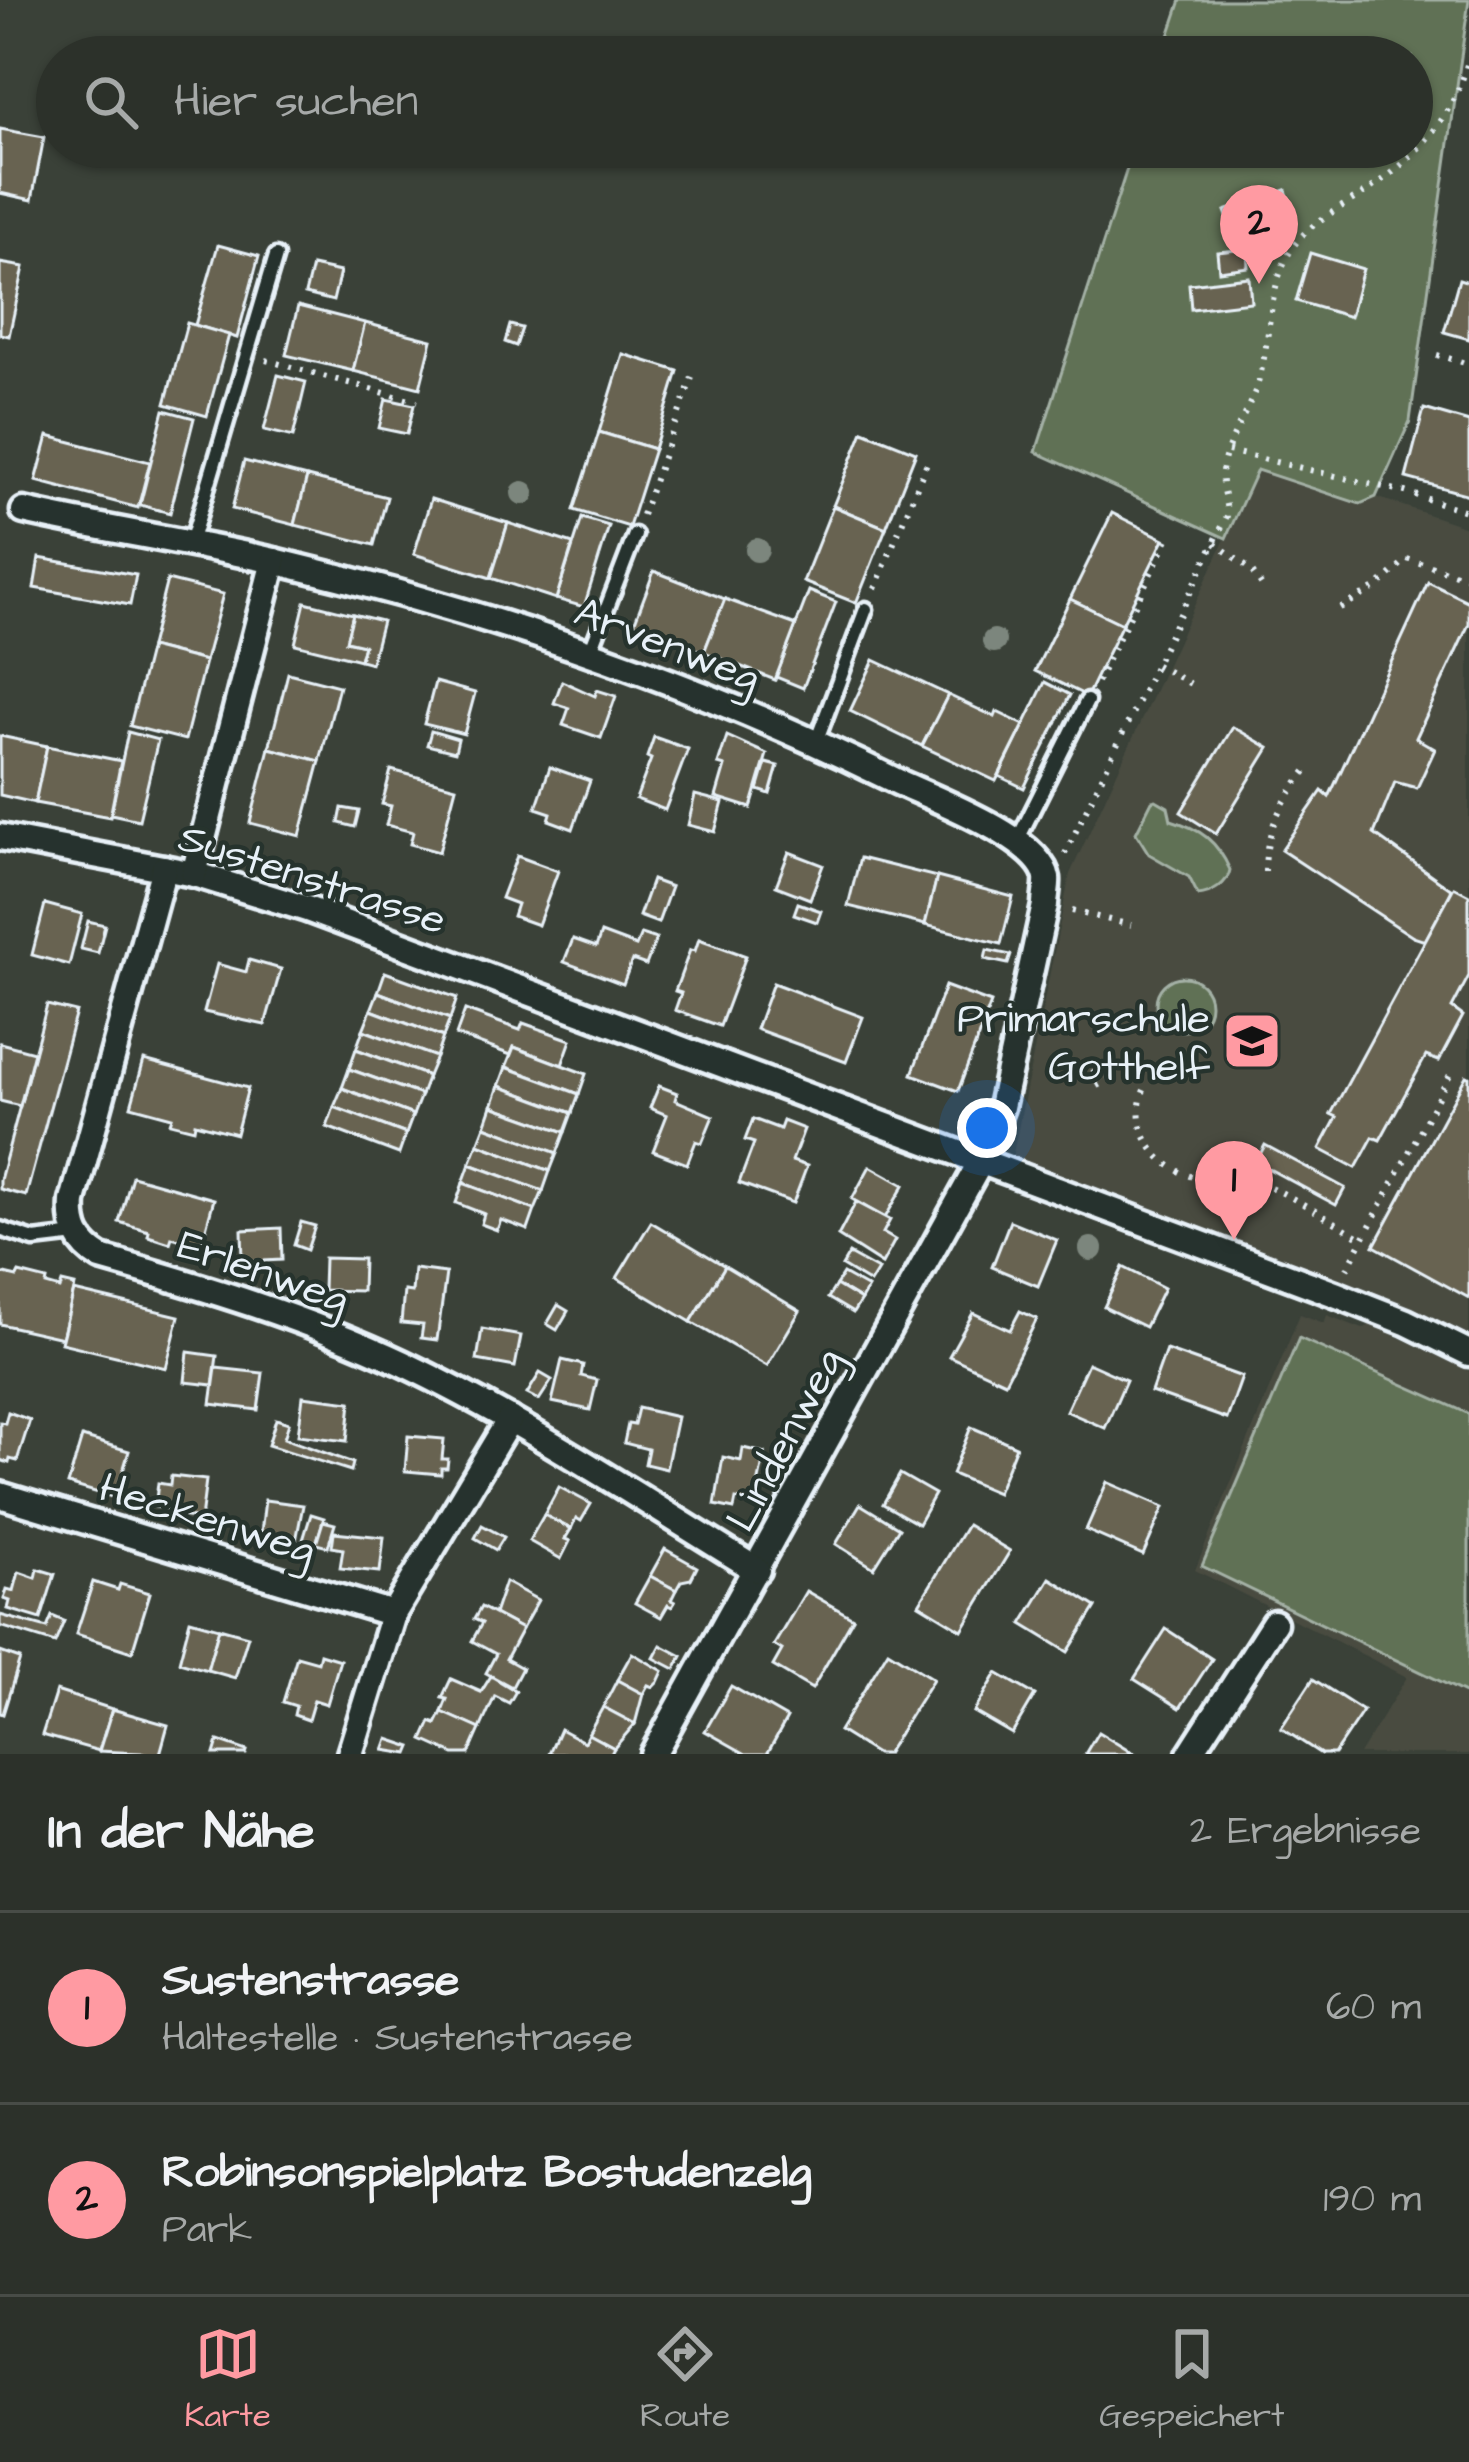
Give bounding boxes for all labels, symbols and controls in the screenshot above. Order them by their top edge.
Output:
search box [36,36,1433,168]
icon: search [78,69,144,135]
text: Hier suchen [174,71,418,133]
pin: 2 [1220,185,1298,284]
street label: Arvenweg [566,584,768,708]
street label: Sustenstrasse [171,809,453,950]
place label: Primarschule Gotthelf [957,991,1210,1097]
school or university icon: Primarschule Gotthelf [1221,1010,1283,1072]
your location [957,1098,1017,1158]
pin: 1 [1195,1141,1273,1240]
street label: Erlenweg [170,1217,356,1329]
street label: Lindenweg [713,1338,858,1542]
street label: Heckenweg [92,1460,322,1580]
text: In der Nähe [48,1797,315,1868]
text: 2 Ergebnisse [1190,1805,1421,1859]
text: Sustenstrasse [162,1950,459,2012]
text: 1 [85,1981,90,2035]
text: 60 m [1326,1981,1421,2035]
text: Haltestelle · Sustenstrasse [162,2012,633,2066]
text: Robinsonspielplatz Bostudenzelg [162,2142,812,2204]
text: 2 [76,2173,98,2227]
text: 190 m [1323,2173,1421,2227]
text: Park [162,2204,252,2258]
tab: Karte [185,2321,271,2439]
tab: Route [640,2321,730,2439]
tab: Gespeichert [1099,2321,1284,2439]

